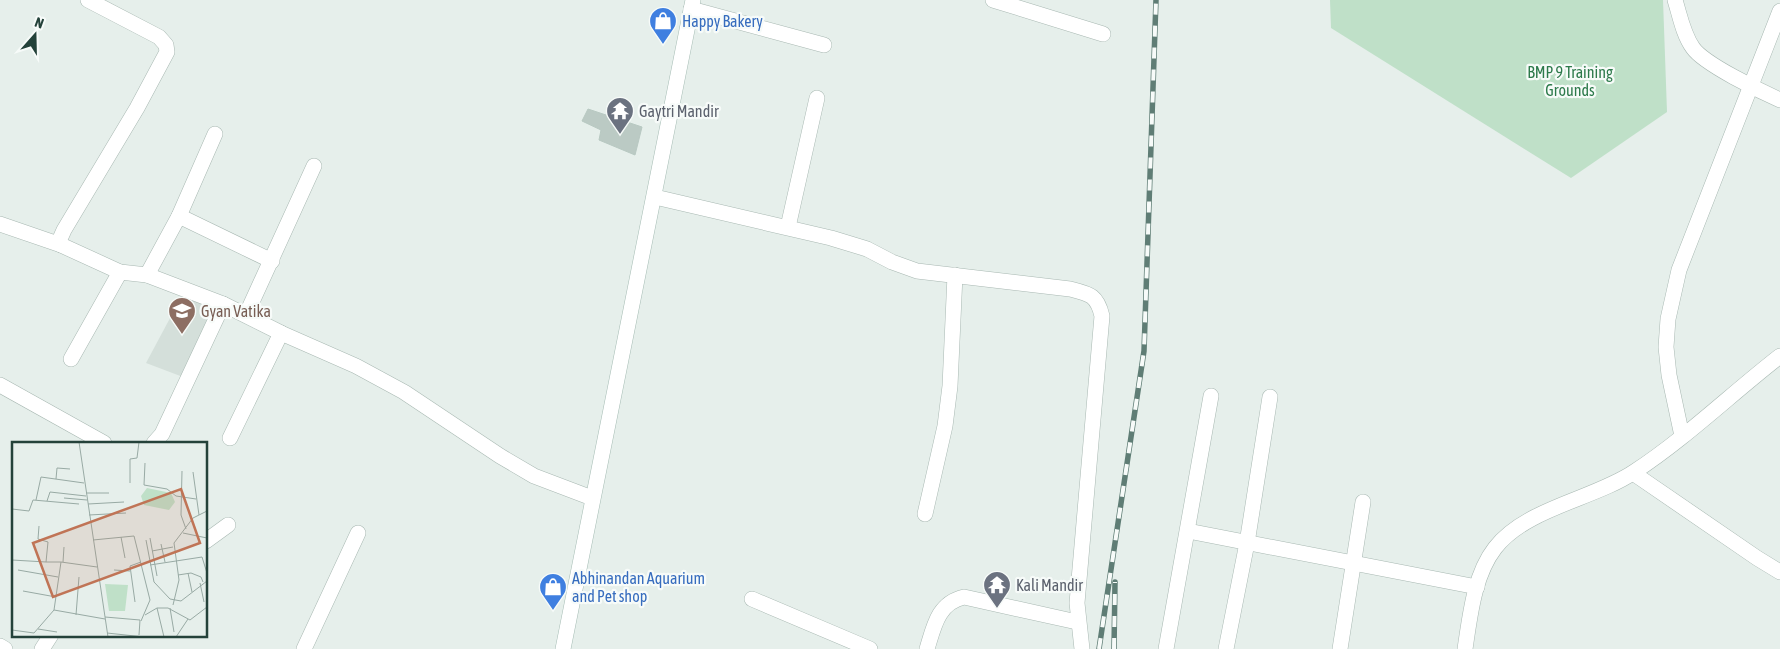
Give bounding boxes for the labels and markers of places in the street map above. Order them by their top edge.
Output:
shop icon: Happy Bakery [648,6,678,45]
place label: Happy Bakery [682,12,763,31]
temple icon: Gaytri Mandir [605,96,635,135]
place label: Gaytri Mandir [639,102,719,121]
school or university icon: Gyan Vatika [167,296,197,335]
place label: Gyan Vatika [201,302,271,321]
place label: Abhinandan Aquarium and Pet shop [572,569,705,606]
temple icon: Kali Mandir [982,570,1012,609]
shop icon: Abhinandan Aquarium and Pet shop [538,572,568,611]
place label: Kali Mandir [1016,576,1083,594]

